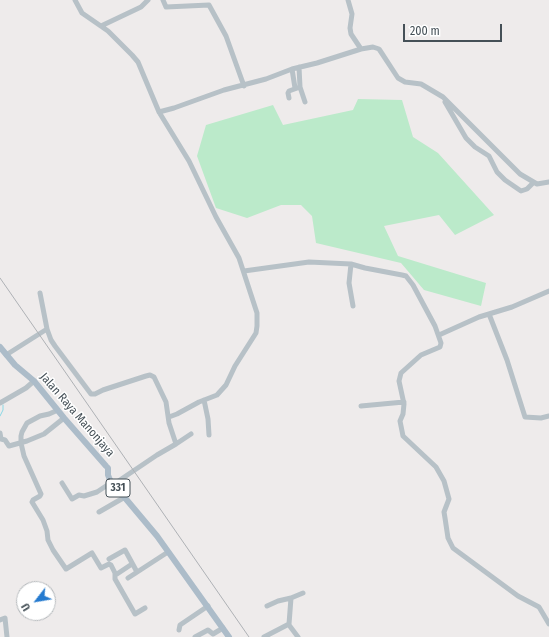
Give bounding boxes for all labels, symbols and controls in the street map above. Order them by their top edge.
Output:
scale bar [405,16,504,42]
text: 200 m [410,24,440,38]
street label: Jalan Raya Manonjaya [37,370,117,460]
road number: 331 [106,479,130,497]
north arrow [16,581,56,621]
text: U [19,601,33,613]

